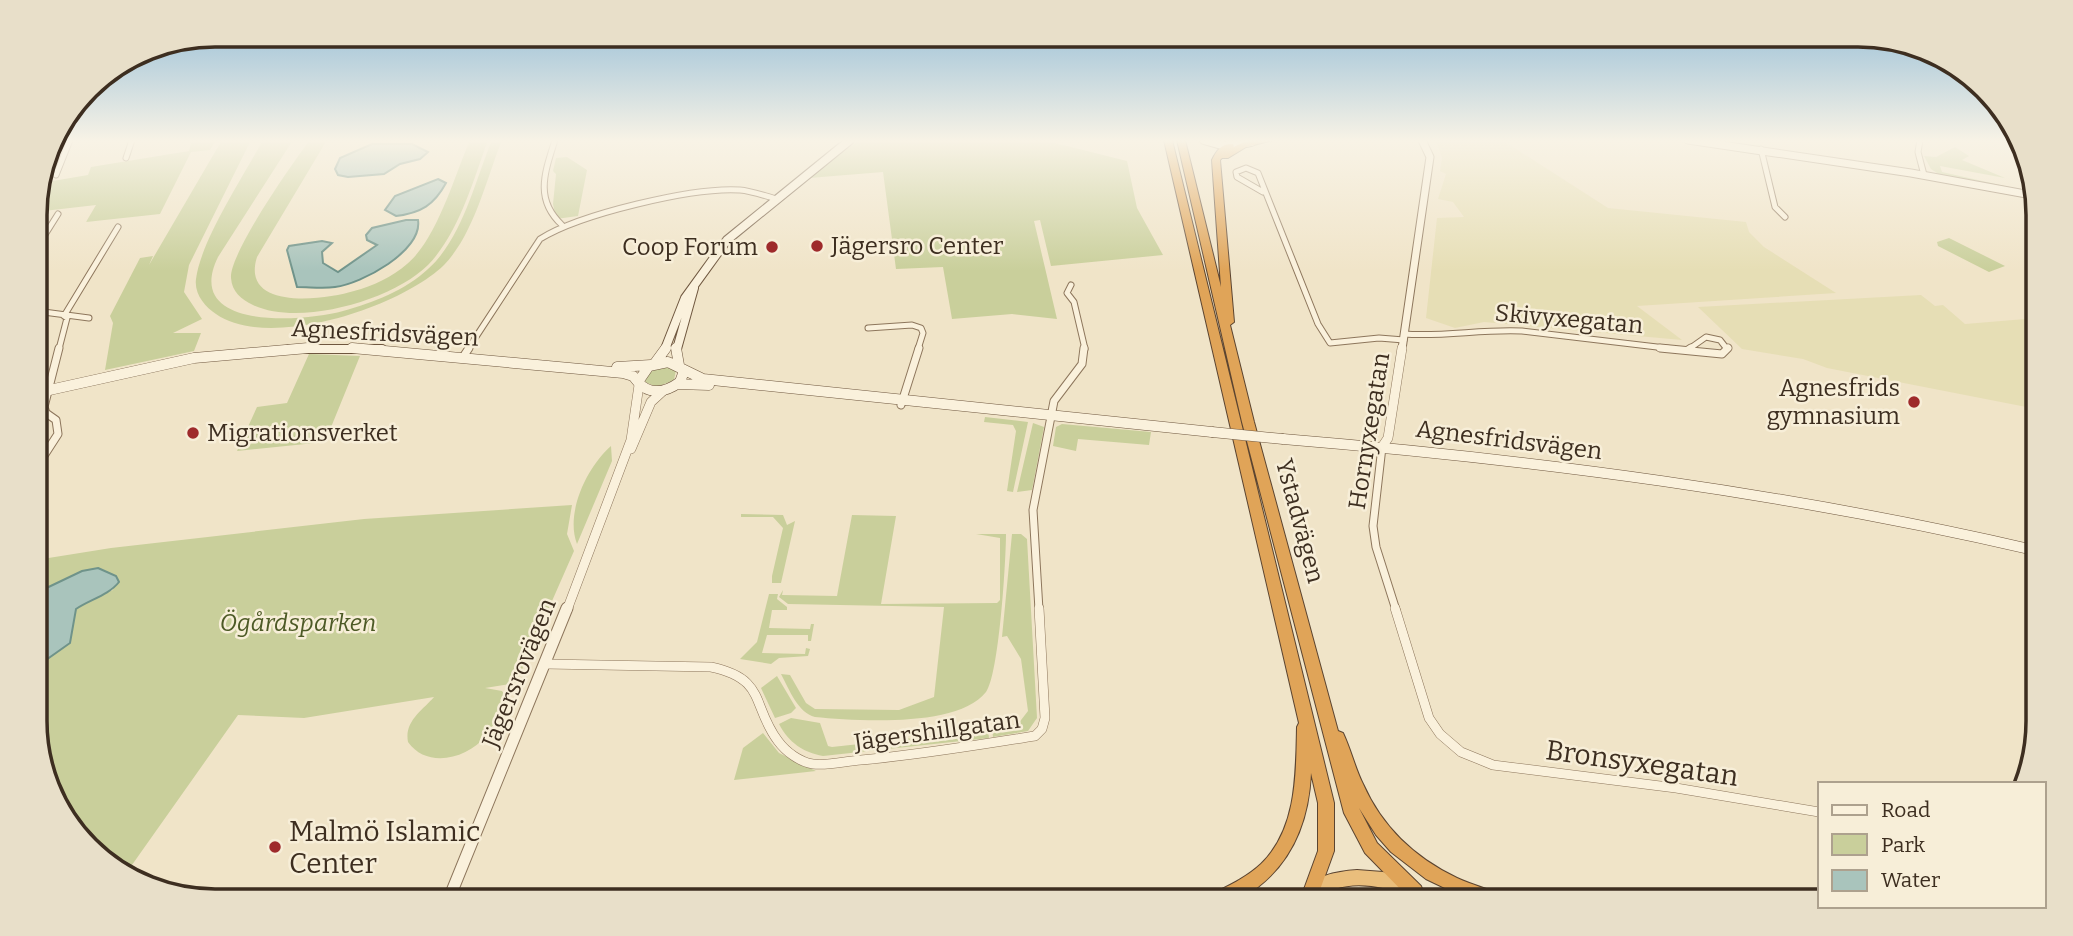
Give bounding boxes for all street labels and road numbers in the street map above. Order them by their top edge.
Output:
street label: Skivyxegatan [1494,299,1644,339]
street label: Agnesfridsvägen [291,314,479,352]
street label: Hornyxegatan [1343,351,1395,511]
street label: Agnesfridsvägen [1414,415,1604,465]
street label: Ystadvägen [1270,456,1330,586]
street label: Jägersrovägen [476,594,562,753]
street label: Jägershillgatan [851,705,1022,757]
street label: Bronsyxegatan [1544,733,1741,793]

